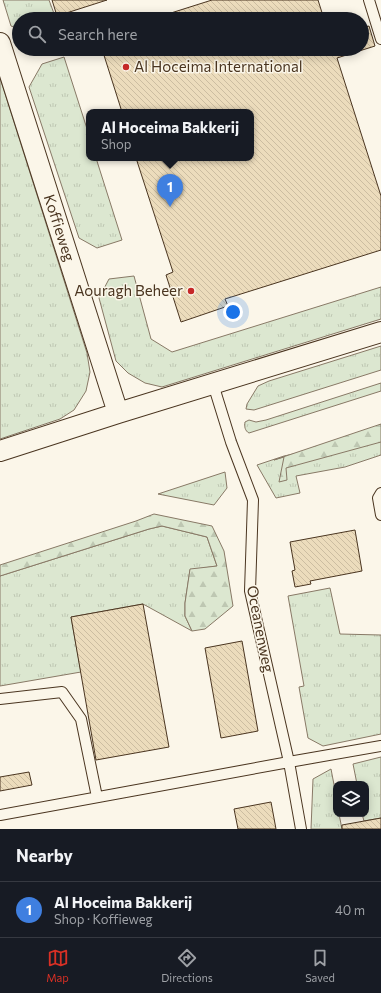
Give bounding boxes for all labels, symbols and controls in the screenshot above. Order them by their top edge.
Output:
search box [12,12,369,56]
icon: search [26,23,48,45]
text: Search here [58,25,137,43]
place label: Al Hoceima International [134,57,303,75]
marker: Al Hoceima International [121,62,131,72]
popup [86,109,254,161]
text: Al Hoceima Bakkerij [101,118,239,136]
text: Shop [101,136,131,152]
pin: 1 [157,174,183,207]
street label: Koffieweg [41,192,79,263]
place label: Aouragh Beheer [74,281,183,299]
marker: Aouragh Beheer [186,286,196,296]
your location [223,302,243,322]
street label: Oceanenweg [244,584,278,674]
map controls [333,781,369,817]
button: layers [333,781,369,817]
text: Nearby [16,845,73,866]
text: Al Hoceima Bakkerij [54,893,192,911]
text: 1 [26,902,32,918]
text: 40 m [335,902,365,918]
text: Shop · Koffieweg [54,911,153,927]
tab: Map [46,947,69,984]
tab: Directions [161,947,213,984]
tab: Saved [305,947,335,984]

